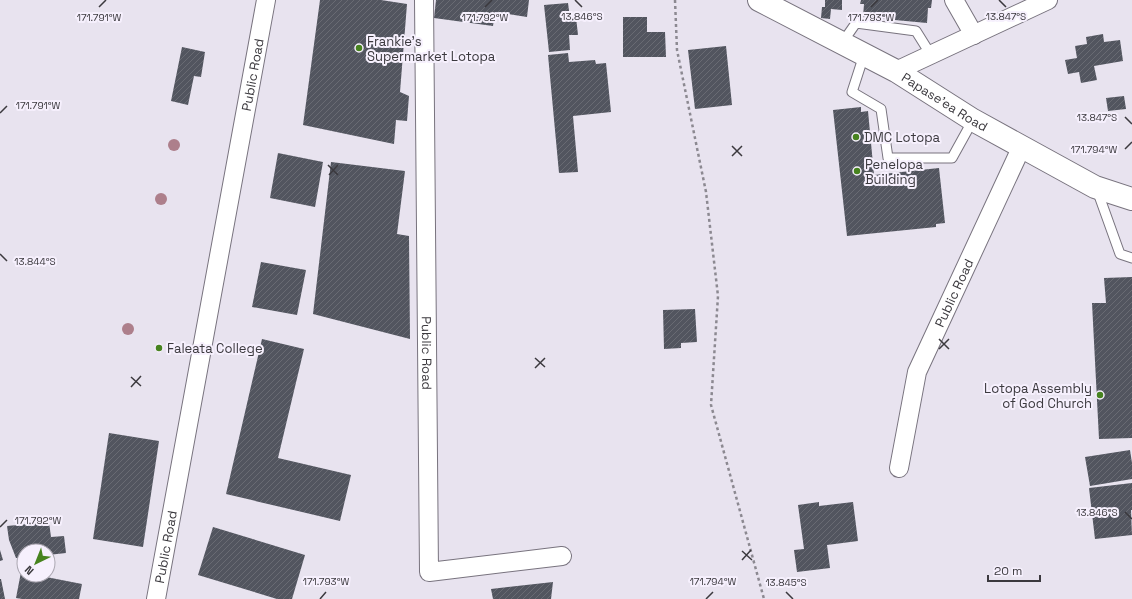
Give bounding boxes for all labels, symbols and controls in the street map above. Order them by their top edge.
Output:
text: 13.846°S [561,10,603,23]
text: 13.847°S [986,10,1026,23]
text: 171.791°W [77,11,122,24]
text: 171.792°W [462,11,508,24]
text: 171.793°W [848,11,894,24]
place label: Frankie's Supermarket Lotopa [367,33,496,65]
street label: Public Road [238,37,268,113]
marker: Frankie's Supermarket Lotopa [354,43,364,53]
street label: Papase'ea Road [898,69,991,135]
text: 171.791°W [16,99,61,112]
text: 13.847°S [1077,111,1117,124]
place label: DMC Lotopa [864,129,941,146]
marker: DMC Lotopa [851,132,861,142]
text: 171.794°W [1071,143,1118,156]
place label: Penelopa Building [865,156,924,188]
marker: Penelopa Building [852,166,862,176]
text: 13.844°S [14,255,56,268]
street label: Public Road [931,256,977,330]
street label: Public Road [418,316,435,390]
place label: Faleata College [167,340,263,357]
marker: Faleata College [154,343,164,353]
place label: Lotopa Assembly of God Church [984,380,1092,412]
marker: Lotopa Assembly of God Church [1095,390,1105,400]
text: 13.846°S [1076,506,1118,519]
street label: Public Road [151,509,181,585]
text: 171.792°W [15,514,61,527]
north arrow [16,543,56,583]
scale bar [988,557,1040,583]
text: N [22,563,37,578]
text: 20 m [994,563,1022,579]
text: 171.793°W [303,575,349,588]
text: 171.794°W [690,575,737,588]
text: 13.845°S [765,576,807,589]

